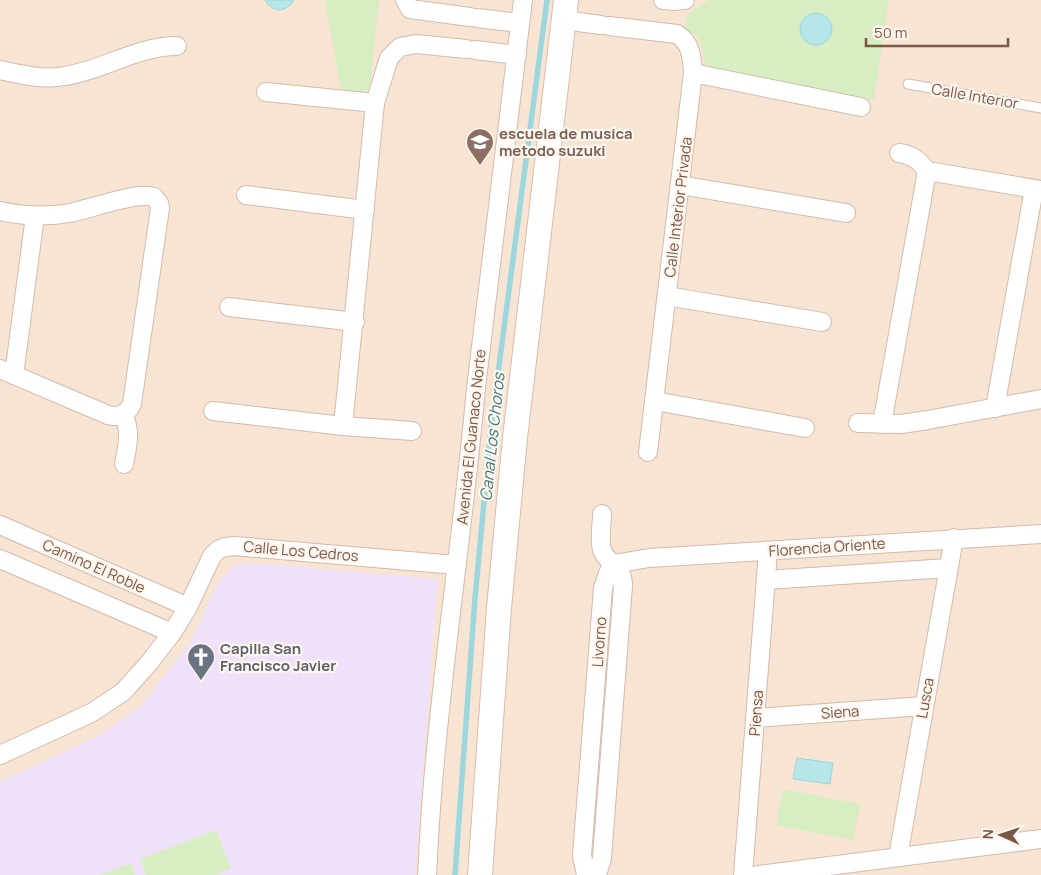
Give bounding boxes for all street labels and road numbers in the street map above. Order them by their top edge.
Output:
street label: Calle Interior [930,78,1021,114]
street label: Calle Interior Privada [659,135,697,279]
street label: Avenida El Guanaco Norte [451,348,491,526]
street label: Florencia Oriente [768,532,886,562]
street label: Camino El Roble [39,534,149,598]
street label: Calle Los Cedros [243,536,360,567]
street label: Livorno [587,616,611,668]
street label: Lusca [911,676,939,720]
street label: Piensa [744,689,768,737]
street label: Siena [820,700,860,724]

